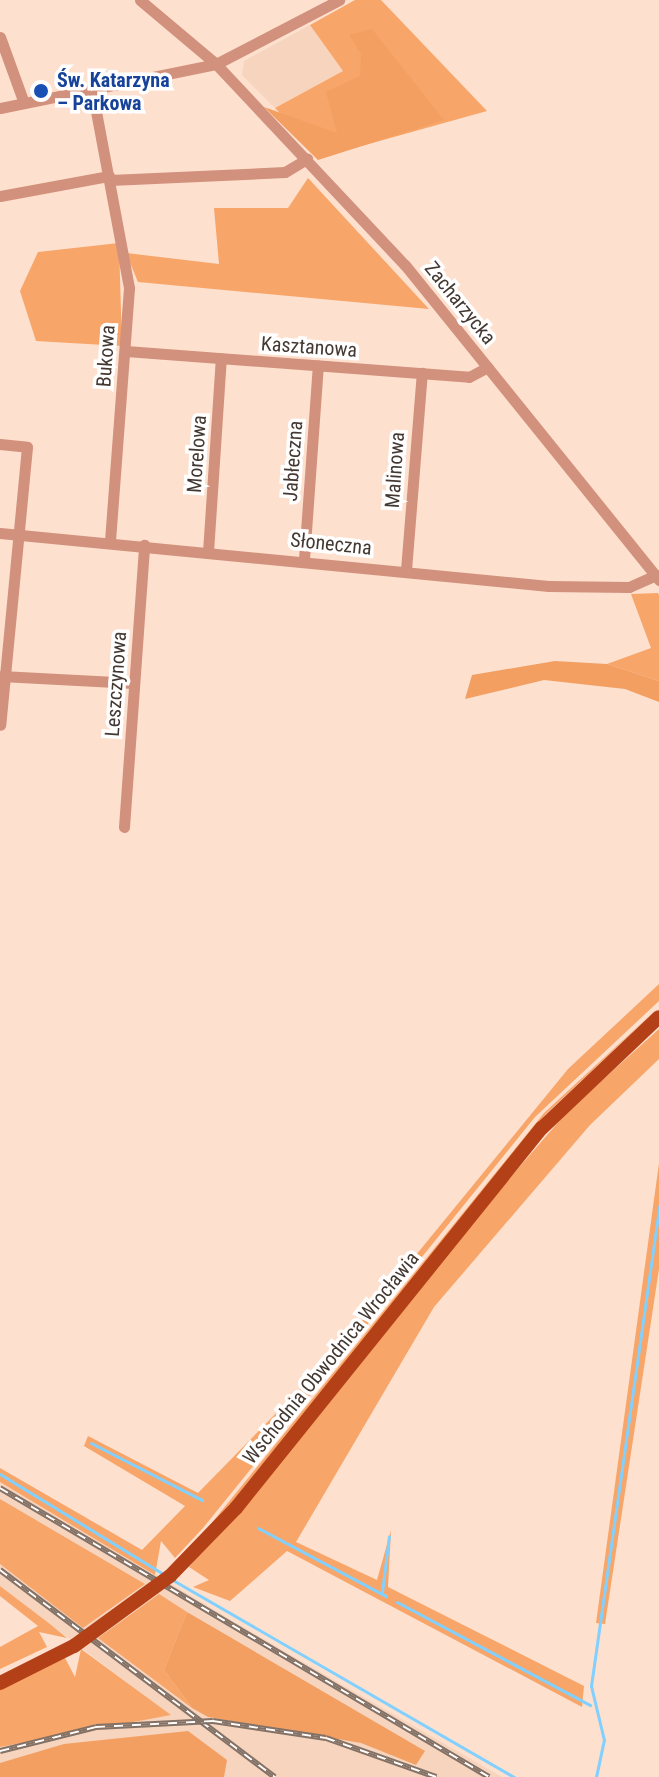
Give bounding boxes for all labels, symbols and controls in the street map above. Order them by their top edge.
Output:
place label: Św. Katarzyna – Parkowa [57,68,170,115]
marker: Św. Katarzyna – Parkowa [32,82,50,100]
street label: Zacharzycka [419,257,501,349]
street label: Bukowa [92,324,120,388]
street label: Kasztanowa [260,332,358,362]
street label: Morelowa [182,414,212,494]
street label: Jabłeczna [278,420,308,502]
street label: Malinowa [380,431,410,509]
street label: Słoneczna [289,528,373,560]
street label: Leszczynowa [100,631,132,737]
street label: Wschodnia Obwodnica Wrocławia [238,1247,424,1469]

